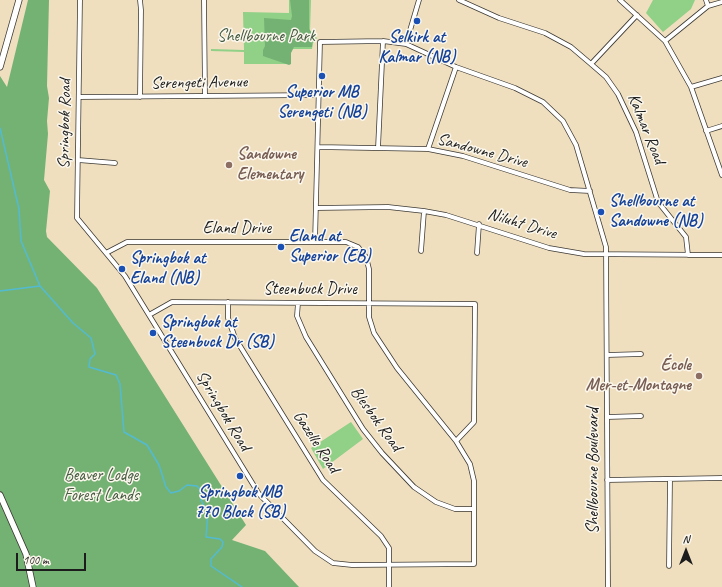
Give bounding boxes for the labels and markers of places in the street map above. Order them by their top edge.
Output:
marker: Selkirk at Kalmar (NB) [412,16,422,26]
place label: Selkirk at Kalmar (NB) [379,28,455,68]
marker: Superior MB Serengeti (NB) [317,71,327,81]
place label: Superior MB Serengeti (NB) [278,83,366,123]
place label: Sandowne Elementary [237,145,303,185]
marker: Sandowne Elementary [224,160,234,170]
place label: Shellbourne at Sandowne (NB) [609,192,703,232]
marker: Shellbourne at Sandowne (NB) [596,207,606,217]
place label: Eland at Superior (EB) [289,227,370,267]
marker: Eland at Superior (EB) [276,242,286,252]
place label: Springbok at Eland (NB) [130,249,206,289]
marker: Springbok at Eland (NB) [117,264,127,274]
place label: Springbok at Steenbuck Dr (SB) [161,313,274,353]
marker: Springbok at Steenbuck Dr (SB) [148,328,158,338]
place label: École Mer-et-Montagne [586,356,691,396]
marker: École Mer-et-Montagne [694,371,704,381]
marker: Springbok MB 770 Block (SB) [235,471,245,481]
place label: Springbok MB 770 Block (SB) [195,483,285,523]

